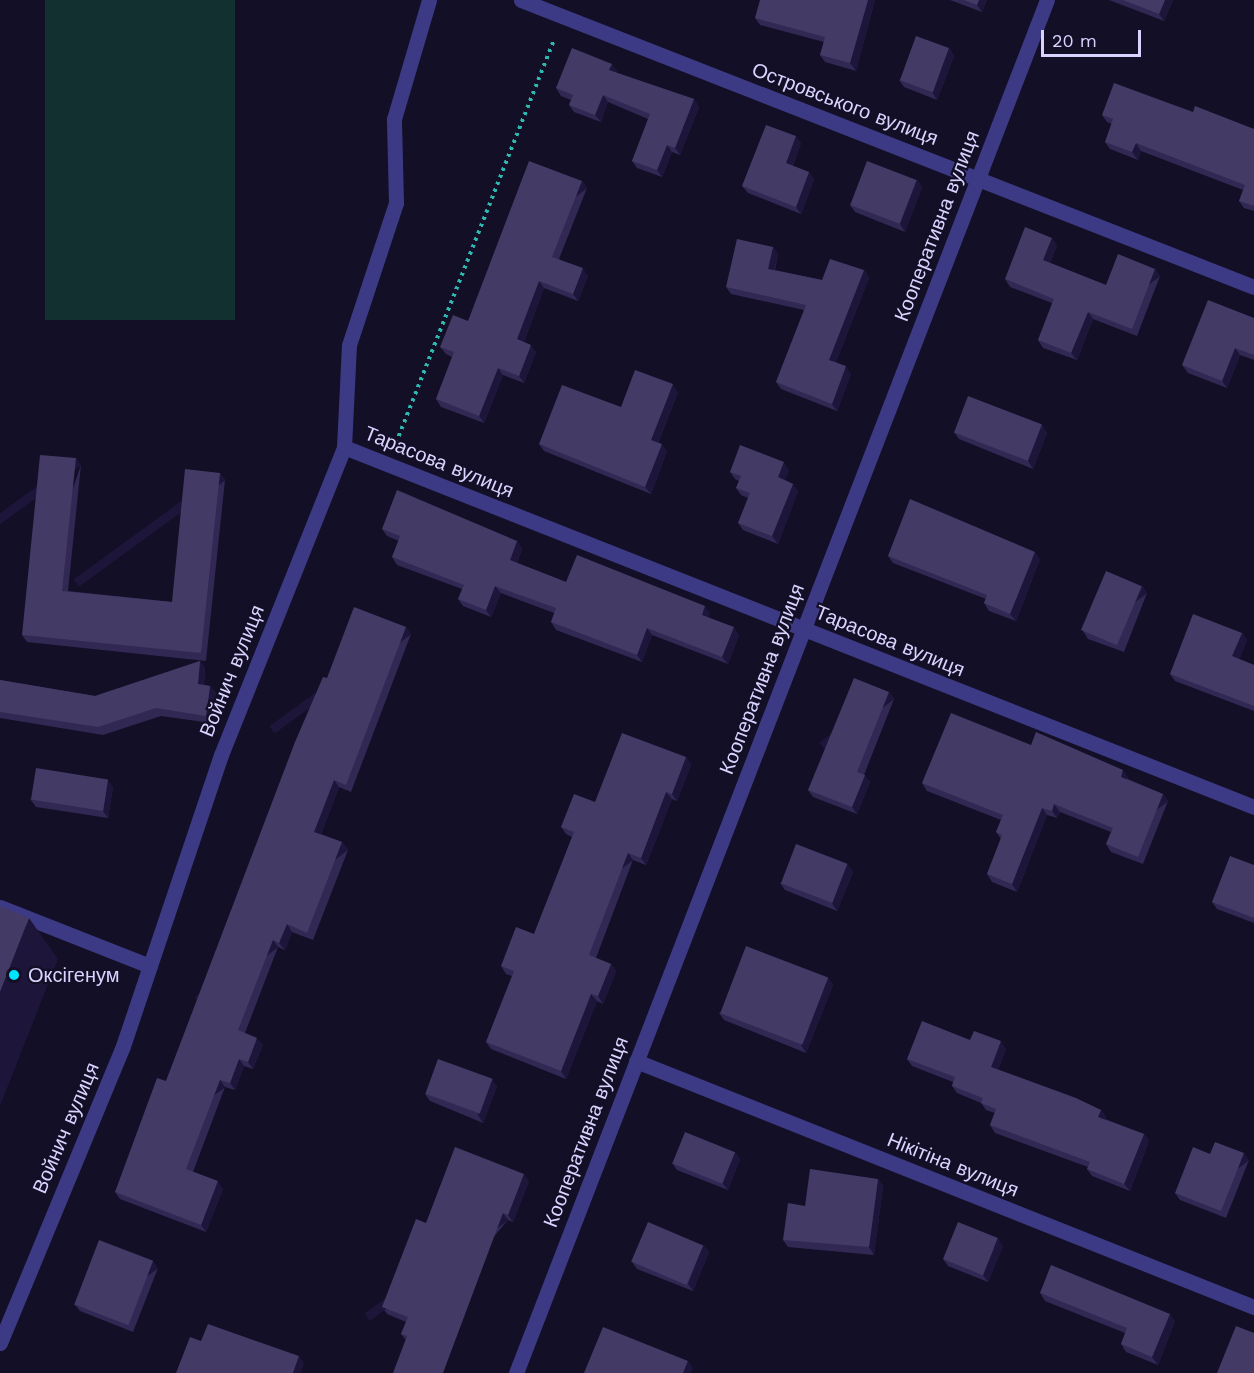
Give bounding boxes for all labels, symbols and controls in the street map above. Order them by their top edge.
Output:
scale bar [1044,18,1144,56]
text: 20 m [1052,30,1097,51]
street label: Островського вулиця [748,57,942,151]
street label: Кооперативна вулиця [890,127,984,325]
street label: Тарасова вулиця [361,421,517,503]
street label: Кооперативна вулиця [715,580,809,778]
street label: Тарасова вулиця [812,600,968,682]
street label: Войнич вулиця [195,602,269,740]
place label: Оксігенум [28,963,120,987]
marker: Оксігенум [5,966,23,984]
street label: Кооперативна вулиця [539,1033,633,1231]
street label: Войнич вулиця [28,1059,104,1197]
street label: Нікітіна вулиця [884,1128,1022,1202]

